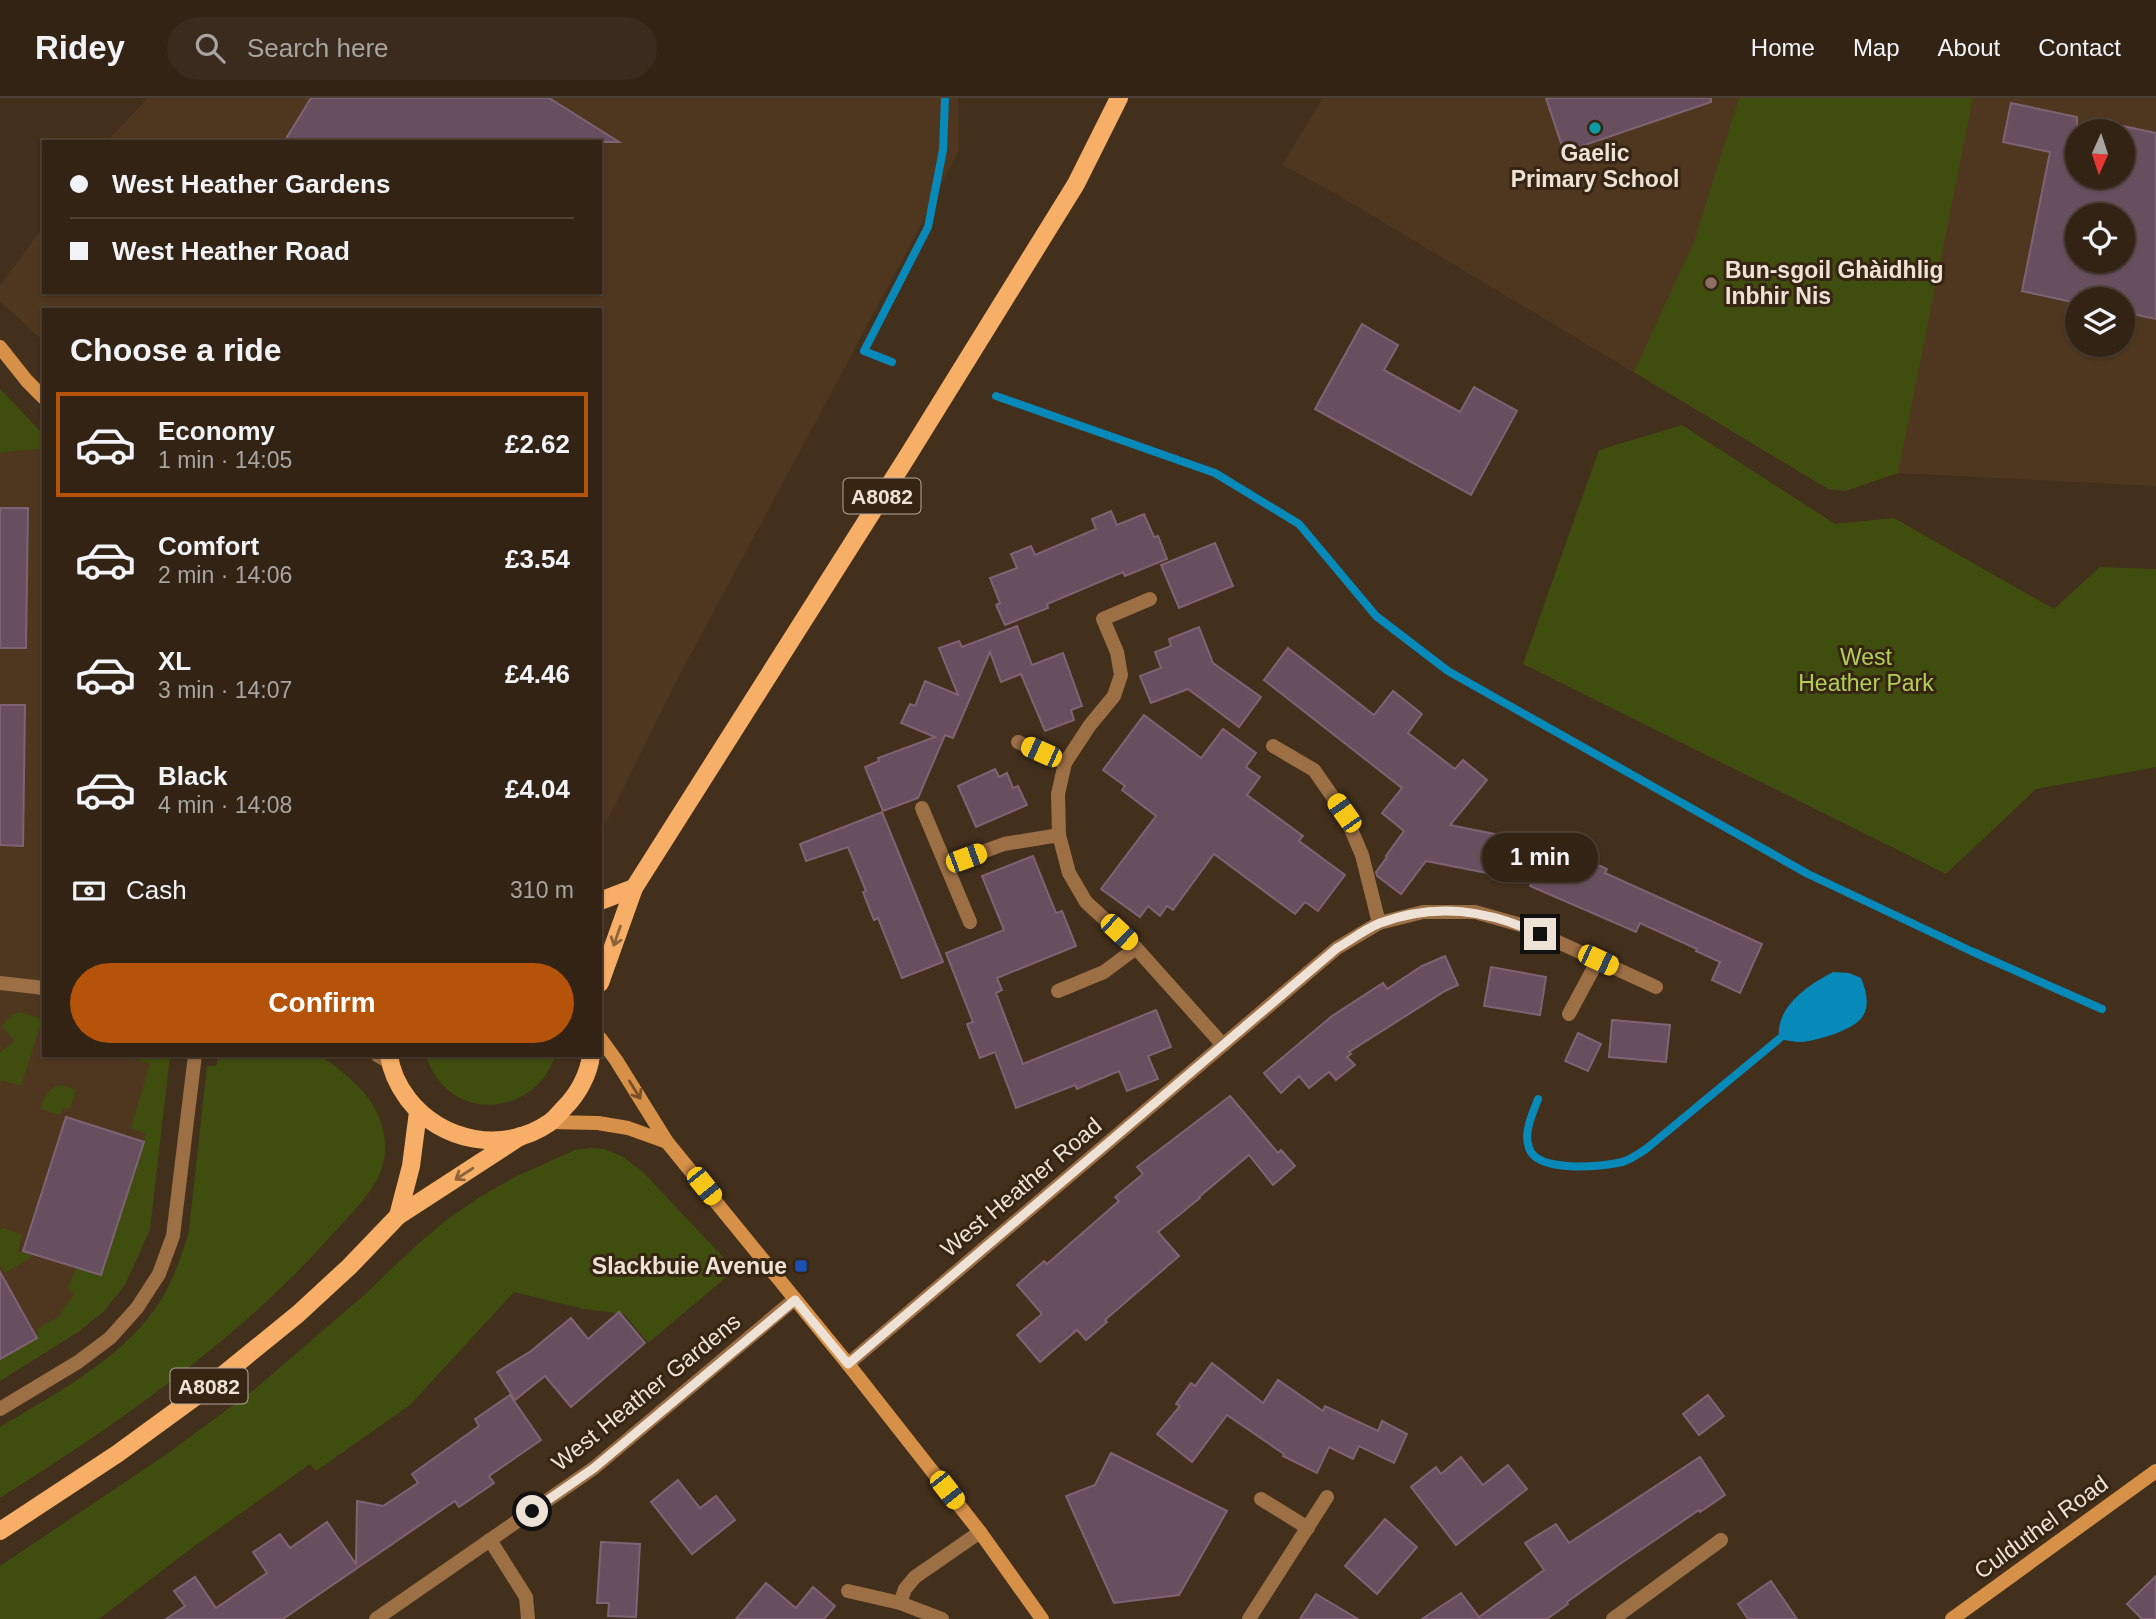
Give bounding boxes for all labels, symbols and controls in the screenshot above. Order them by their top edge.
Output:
search box [167,17,657,80]
text: Ridey [35,29,125,66]
icon: search [191,29,229,67]
text: Search here [247,33,389,63]
text: Home [1751,34,1815,61]
text: Map [1853,34,1900,61]
text: About [1938,34,2000,61]
text: Contact [2038,34,2121,61]
north arrow [2065,119,2135,189]
map controls [2065,119,2135,357]
marker: Gaelic Primary School [1587,120,1603,136]
place label: Gaelic Primary School [1511,140,1679,192]
text: West Heather Gardens [112,169,390,199]
button: locate [2065,203,2135,273]
text: West Heather Road [112,236,350,266]
place label: Bun-sgoil Ghàidhlig Inbhir Nis [1725,257,1943,309]
marker: Bun-sgoil Ghàidhlig Inbhir Nis [1703,275,1719,291]
button: layers [2065,287,2135,357]
text: Choose a ride [70,332,282,368]
icon: car [74,413,137,476]
text: Economy [158,416,275,446]
text: £2.62 [505,429,570,459]
text: 1 min · 14:05 [158,447,292,473]
road number: A8082 [844,478,920,514]
icon: car [74,528,137,591]
text: Comfort [158,531,259,561]
text: £3.54 [505,544,570,574]
text: 2 min · 14:06 [158,562,292,588]
icon: car [74,643,137,706]
park label: West Heather Park [1798,644,1934,696]
text: XL [158,646,191,676]
text: £4.46 [505,659,570,689]
text: 3 min · 14:07 [158,677,292,703]
car [1018,734,1065,770]
icon: car [74,758,137,821]
text: Black [158,761,227,791]
text: £4.04 [505,774,570,804]
car [1324,790,1365,836]
text: 4 min · 14:08 [158,792,292,818]
callout: 1 min [1482,832,1598,882]
car [943,841,990,875]
text: 1 min [1510,844,1570,870]
icon: cash [70,872,108,910]
text: Cash [126,875,187,905]
text: 310 m [510,877,574,903]
car [1097,910,1142,954]
route end [1524,918,1556,950]
one-way arrow [610,924,622,946]
car [1575,942,1622,978]
button: Confirm [70,963,574,1043]
one-way arrow [628,1079,642,1099]
street label: West Heather Road [935,1112,1107,1262]
car [683,1163,726,1209]
one-way arrow [455,1166,474,1181]
place label: Slackbuie Avenue [592,1253,787,1279]
marker: Slackbuie Avenue [793,1258,809,1274]
street label: West Heather Gardens [547,1308,745,1476]
road number: A8082 [170,1368,248,1404]
car [926,1467,969,1513]
street label: Culduthel Road [1969,1470,2113,1584]
route start [516,1495,548,1527]

